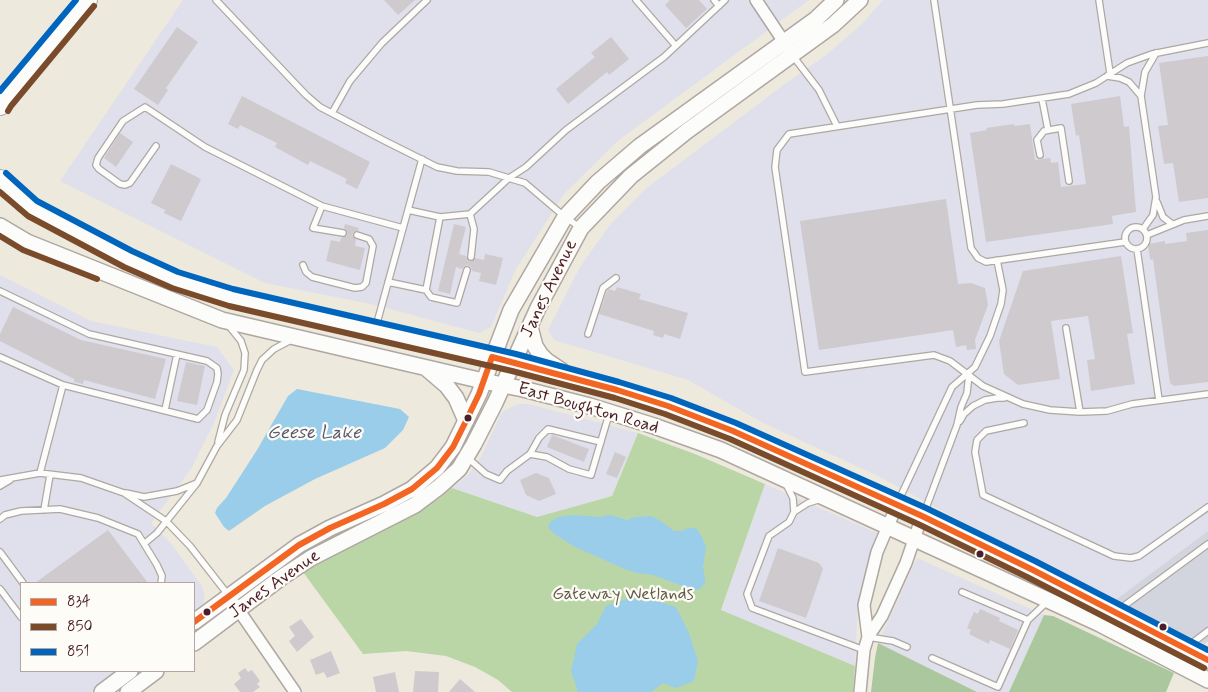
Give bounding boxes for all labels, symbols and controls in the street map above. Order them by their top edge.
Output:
street label: Janes Avenue [517,236,583,342]
street label: East Boughton Road [515,379,661,439]
unlabelled marker [463,413,473,423]
water label: Geese Lake [267,423,361,445]
street label: Janes Avenue [225,546,325,624]
unlabelled marker [975,549,985,559]
legend [20,582,195,672]
park label: Gateway Wetlands [552,584,694,606]
text: 834 [67,592,91,612]
unlabelled marker [202,607,212,617]
text: 850 [67,617,92,637]
unlabelled marker [1158,622,1168,632]
text: 851 [67,642,89,662]

